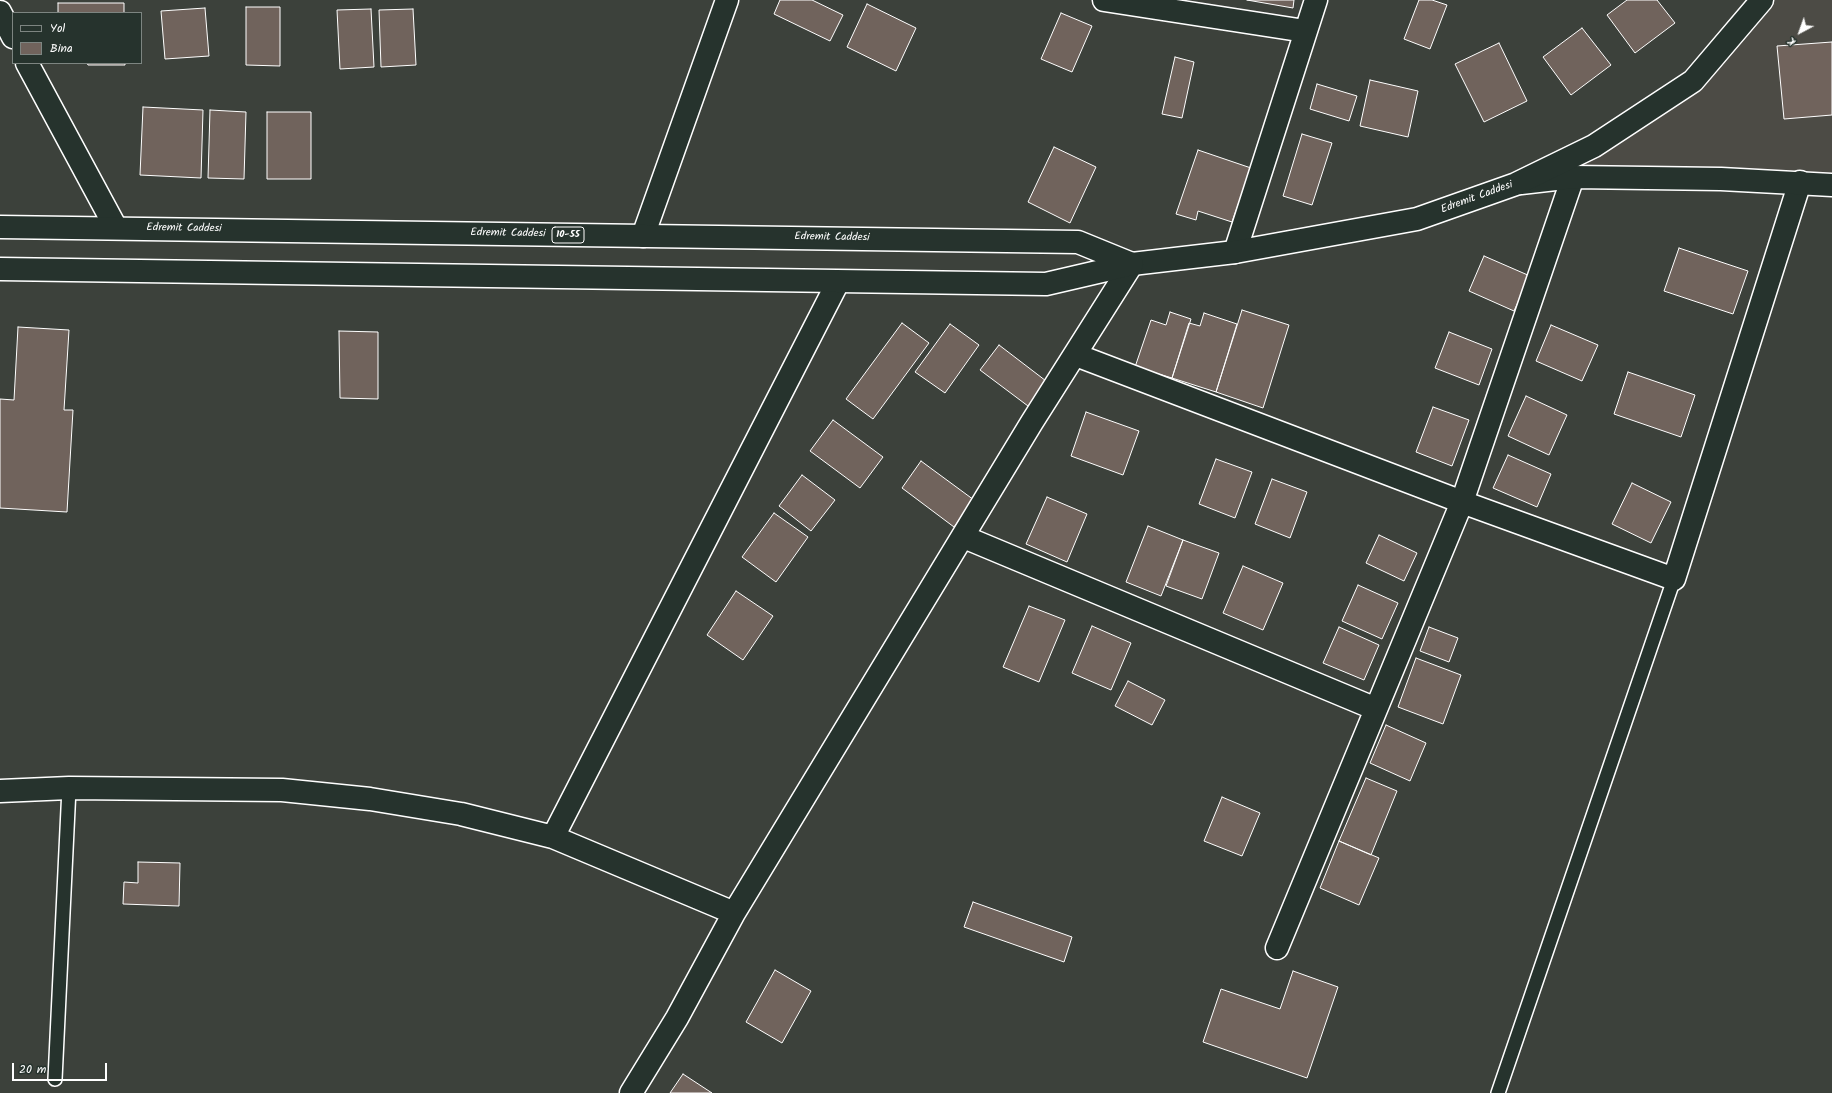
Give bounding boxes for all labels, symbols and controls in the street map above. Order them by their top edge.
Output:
legend [12,12,142,64]
north arrow [1780,12,1820,52]
text: Yol [50,19,65,38]
text: K [1784,32,1801,50]
text: Bina [50,39,73,58]
street label: Edremit Caddesi [1439,179,1515,217]
street label: Edremit Caddesi [146,222,222,236]
street label: Edremit Caddesi [470,227,546,241]
road number: 10-55 [552,227,584,243]
street label: Edremit Caddesi [794,231,870,245]
scale bar [14,1055,109,1081]
text: 20 m [19,1060,46,1079]

